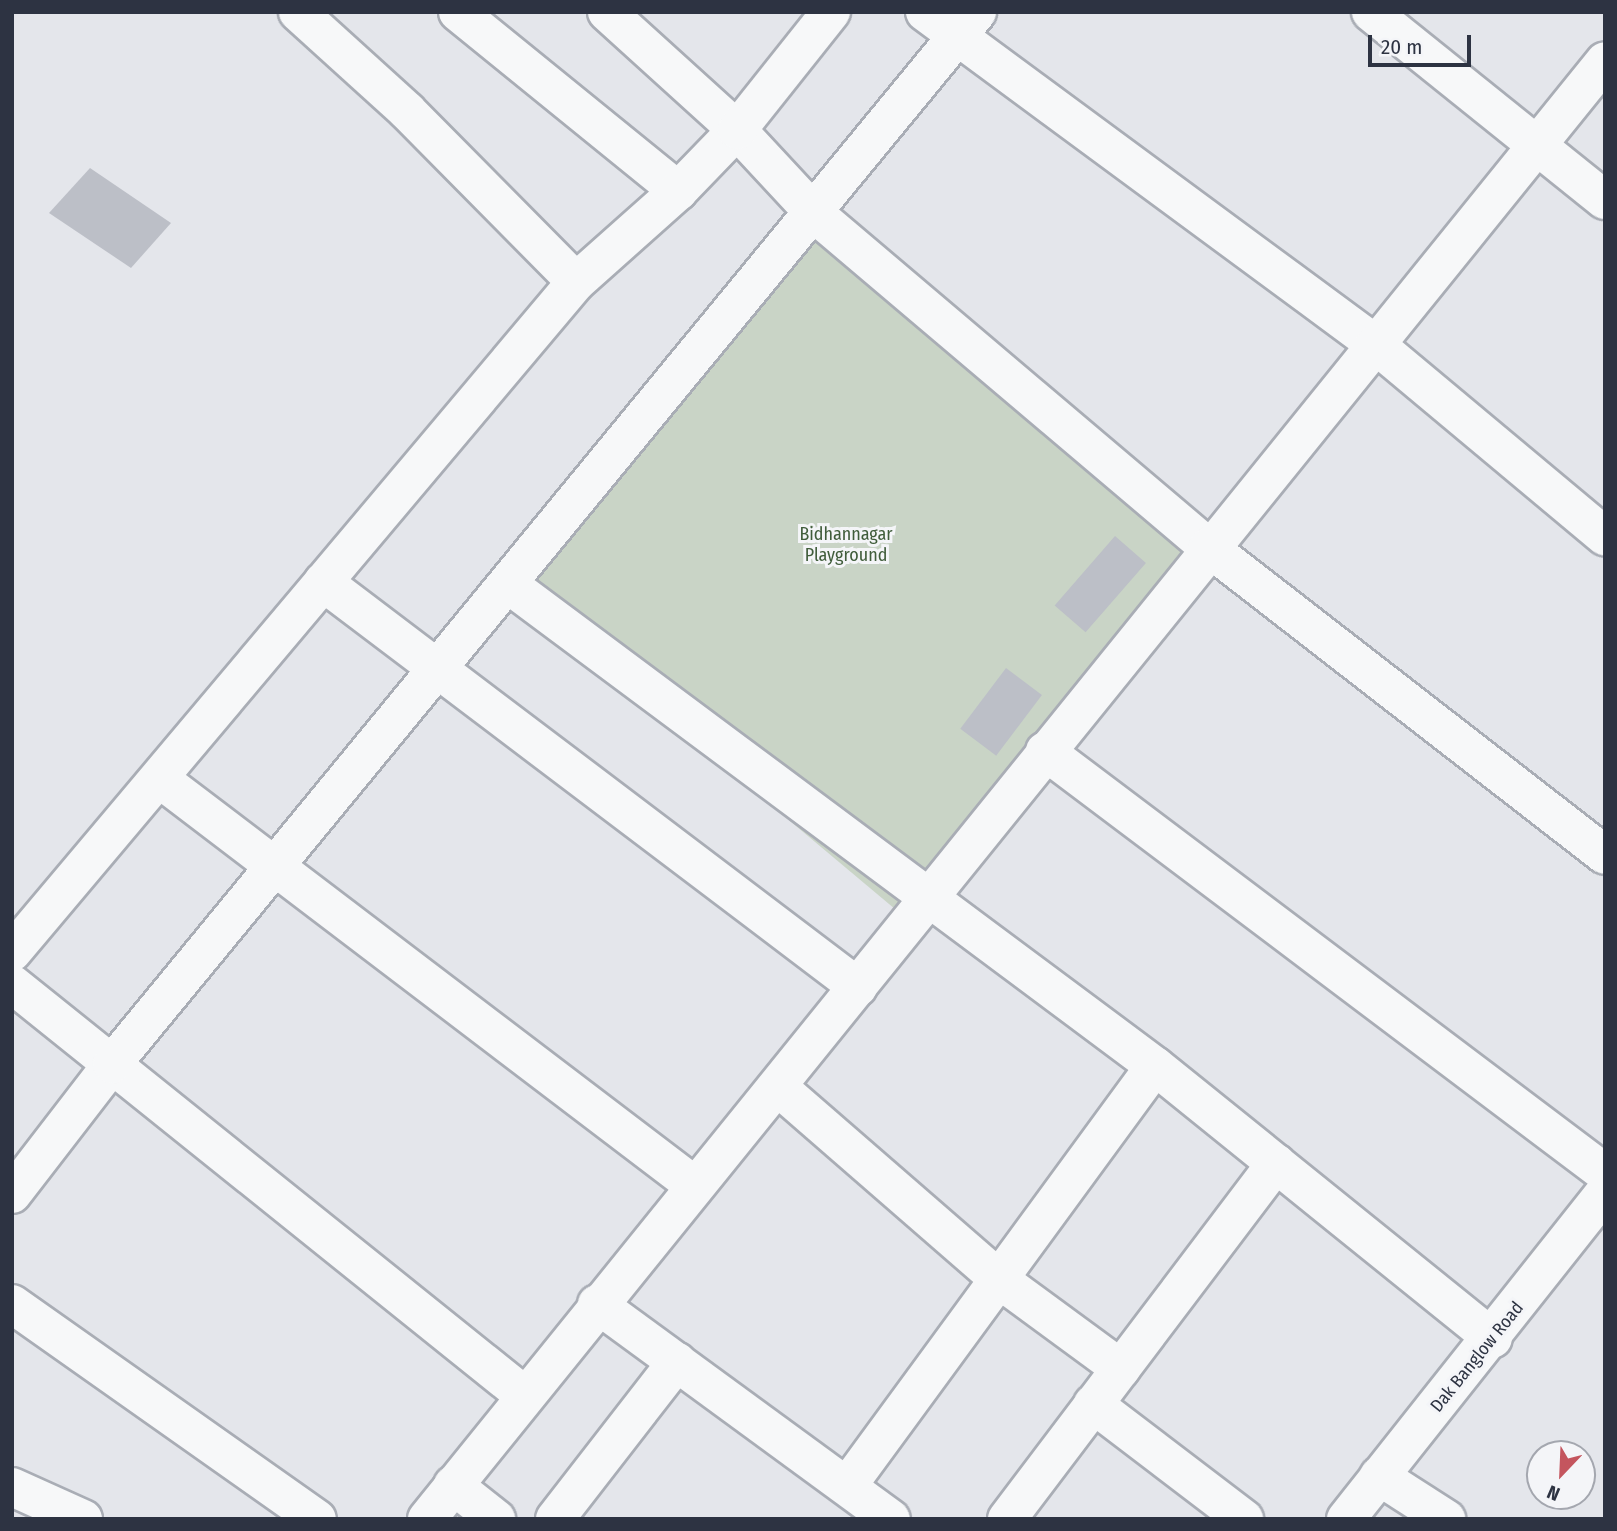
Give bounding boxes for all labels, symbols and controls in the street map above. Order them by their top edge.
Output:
scale bar [1372,21,1475,65]
text: 20 m [1381,34,1422,60]
park label: Bidhannagar Playground [799,524,893,566]
street label: Dak Banglow Road [1426,1297,1528,1417]
north arrow [1526,1440,1596,1510]
text: N [1544,1480,1563,1506]

